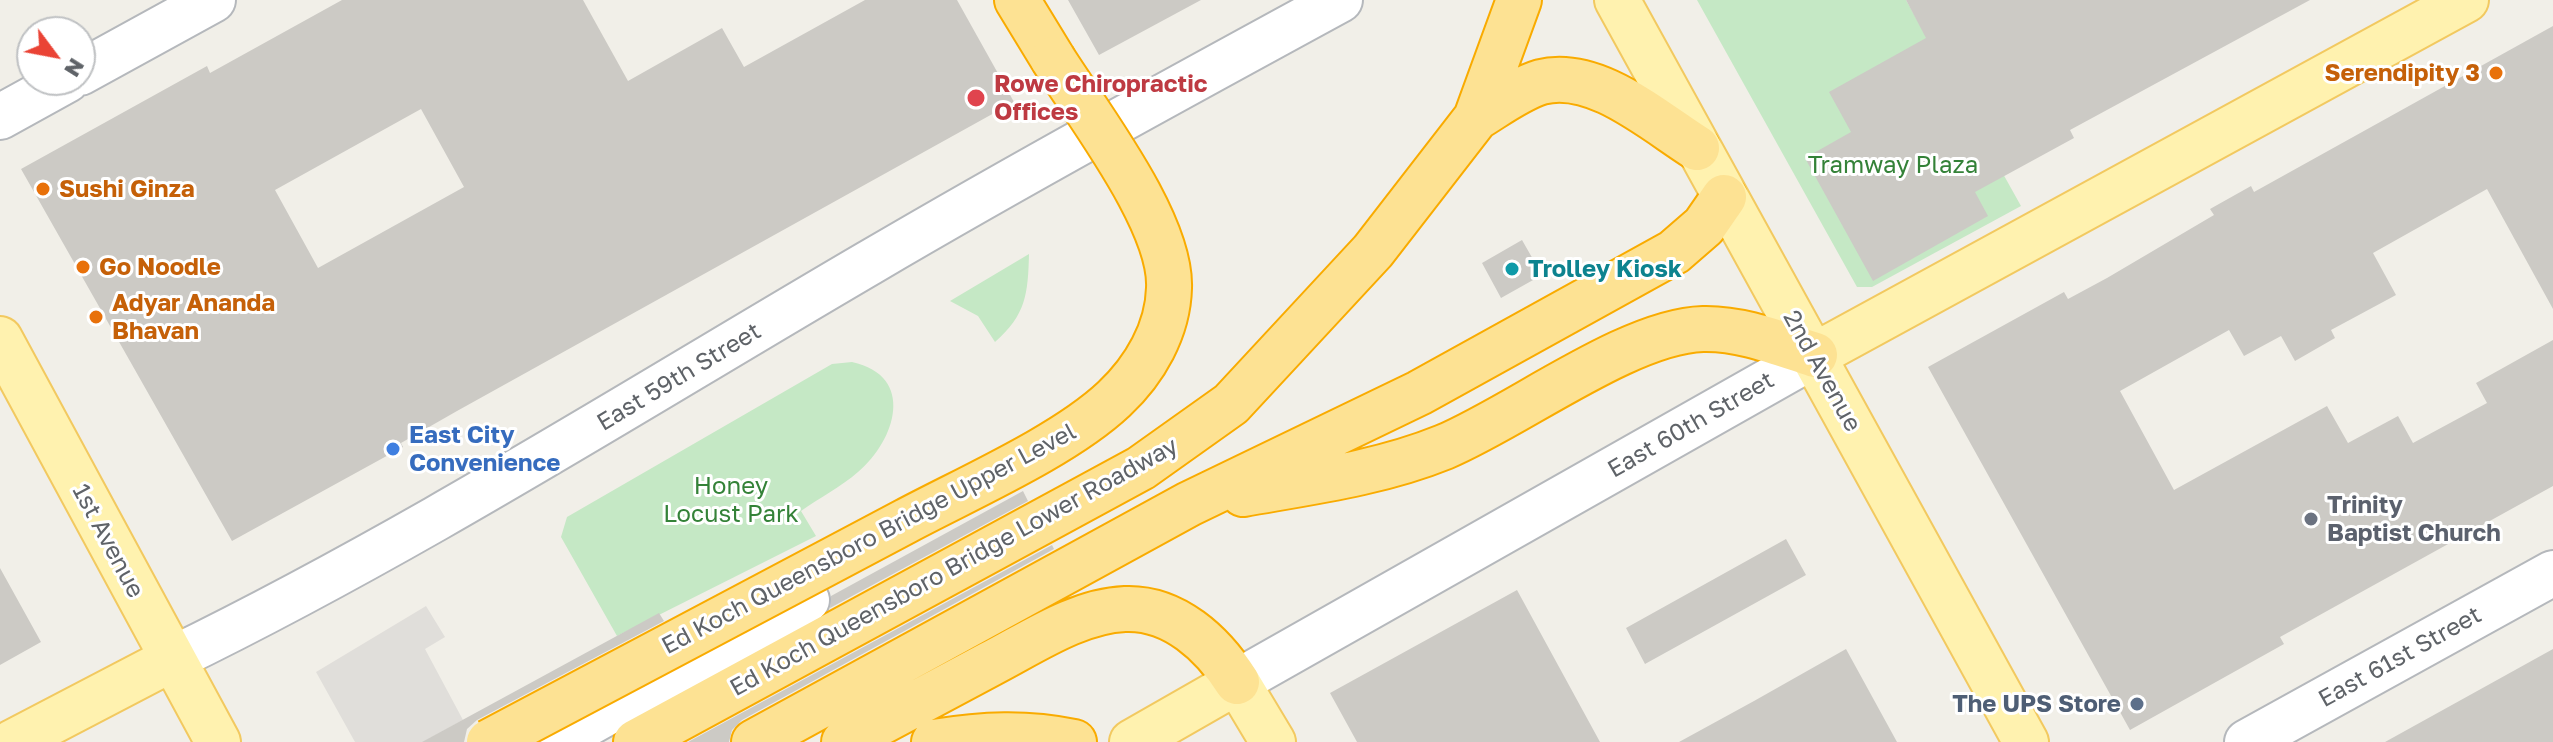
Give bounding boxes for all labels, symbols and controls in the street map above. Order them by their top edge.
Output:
north arrow [16,16,96,96]
text: N [59,54,91,82]
place label: Serendipity 3 [2325,59,2480,87]
marker: Serendipity 3 [2487,64,2505,82]
place label: Rowe Chiropractic Offices [994,70,1208,126]
marker: Rowe Chiropractic Offices [965,87,987,109]
park label: Tramway Plaza [1808,151,1978,179]
place label: Sushi Ginza [59,175,195,203]
marker: Sushi Ginza [34,180,52,198]
place label: Go Noodle [99,253,221,281]
place label: Trolley Kiosk [1528,255,1682,283]
marker: Go Noodle [74,258,92,276]
marker: Trolley Kiosk [1503,260,1521,278]
place label: Adyar Ananda Bhavan [112,289,275,345]
street label: 2nd Avenue [1777,305,1867,437]
marker: Adyar Ananda Bhavan [87,308,105,326]
street label: East 59th Street [592,317,766,437]
street label: East 60th Street [1603,366,1779,484]
street label: Ed Koch Queensboro Bridge Upper Level [657,417,1081,661]
place label: East City Convenience [409,421,560,477]
street label: Ed Koch Queensboro Bridge Lower Roadway [725,431,1183,703]
marker: East City Convenience [384,440,402,458]
park label: Honey Locust Park [663,472,799,528]
street label: 1st Avenue [66,479,150,603]
place label: Trinity Baptist Church [2327,491,2501,547]
marker: Trinity Baptist Church [2302,510,2320,528]
street label: East 61st Street [2314,600,2486,714]
place label: The UPS Store [1952,690,2121,718]
marker: The UPS Store [2128,695,2146,713]

